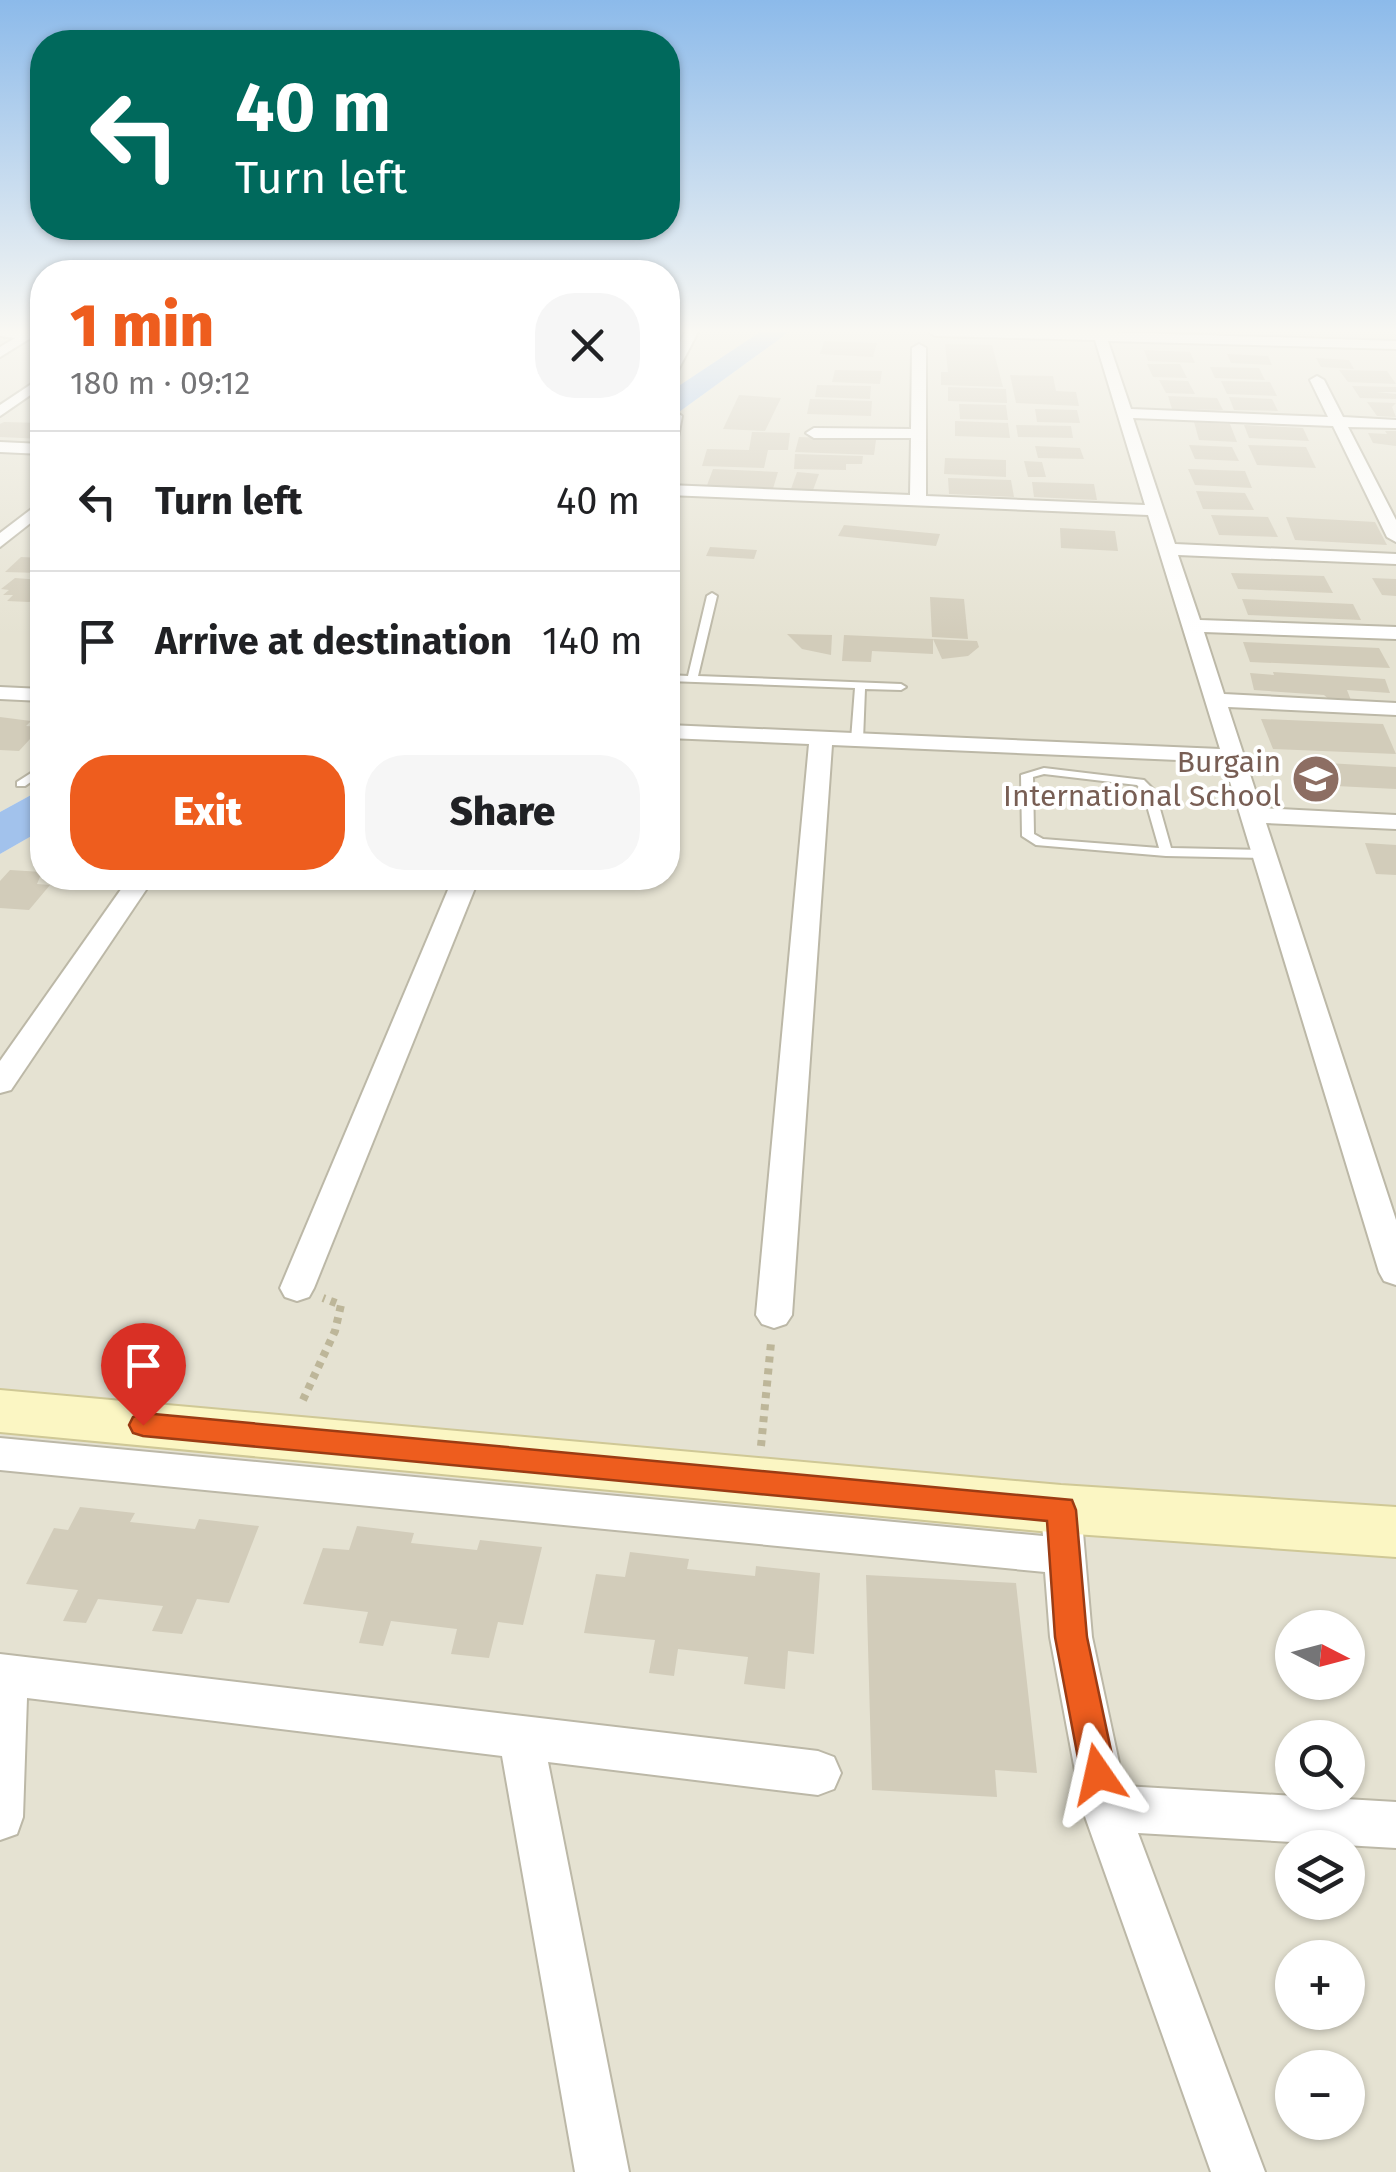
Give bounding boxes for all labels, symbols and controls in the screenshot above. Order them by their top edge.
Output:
text: 40 m [235,66,391,150]
icon: left [70,70,200,200]
text: Turn left [235,151,407,205]
text: 1 min [70,290,214,362]
button: close [535,293,640,398]
text: 180 m · 09:12 [70,364,250,402]
icon: left [70,474,125,529]
text: Turn left [155,478,302,524]
text: 40 m [556,478,640,524]
icon: arrive [70,614,125,669]
text: Arrive at destination [155,618,512,664]
text: 140 m [542,618,643,664]
place label: Burgain International School [1003,744,1281,814]
school or university icon: Burgain International School [1290,753,1342,805]
button: Exit [70,755,345,870]
button: Share [365,755,640,870]
pin [101,1323,186,1426]
icon: arrive [116,1338,171,1393]
north arrow [1275,1610,1365,1700]
map controls [1275,1610,1365,2140]
button: search [1275,1720,1365,1810]
position arrow [1046,1722,1150,1826]
button: layers [1275,1830,1365,1920]
button: + [1275,1940,1365,2030]
button: − [1275,2050,1365,2140]

